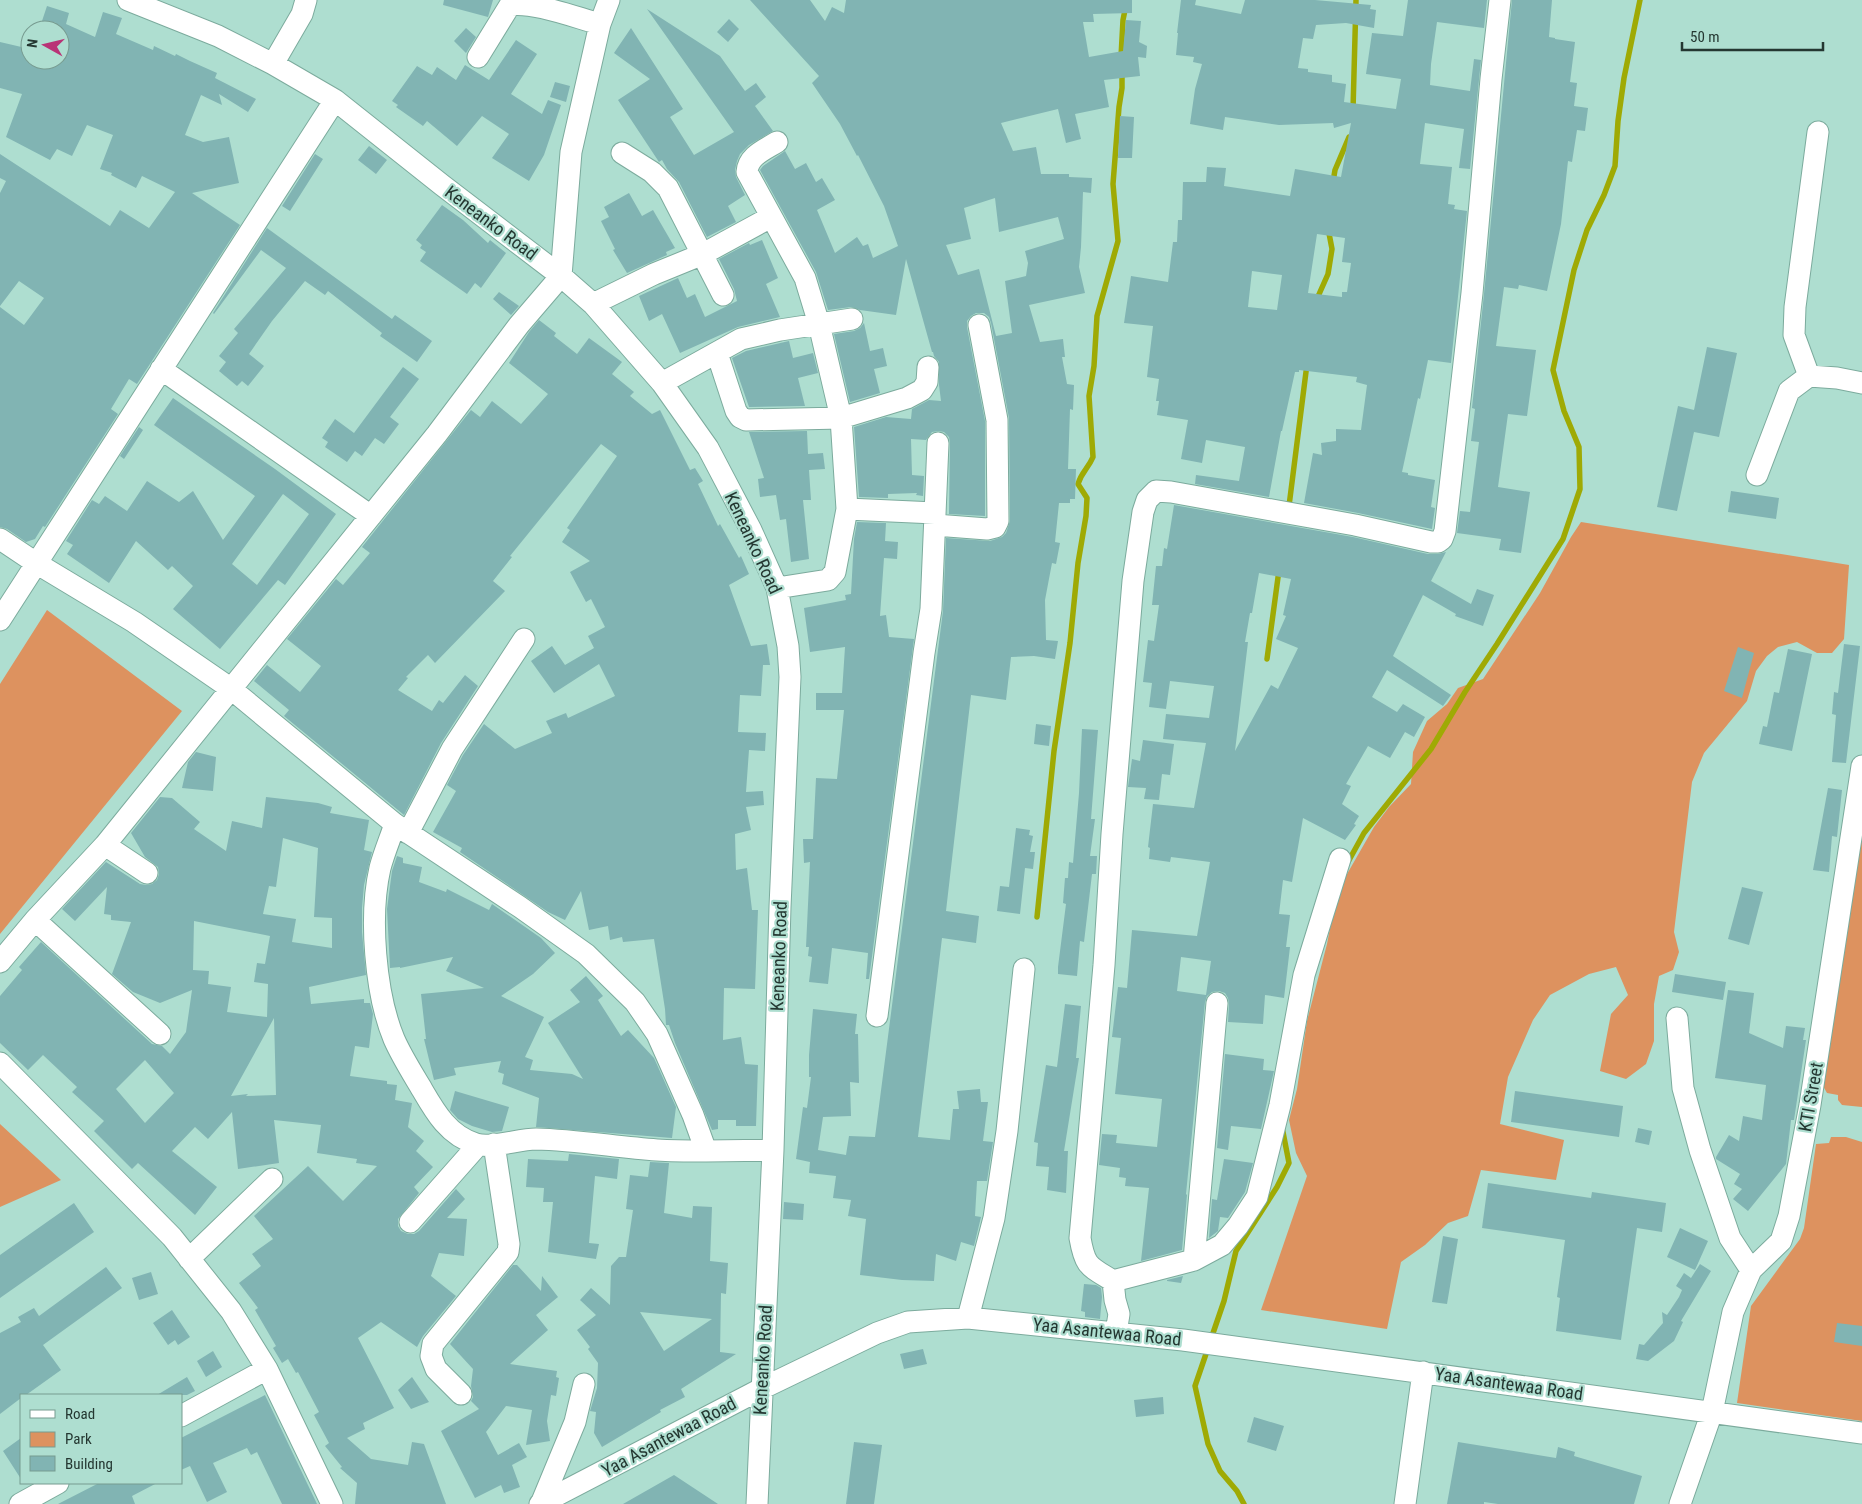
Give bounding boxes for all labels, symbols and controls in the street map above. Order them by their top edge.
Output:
north arrow [20,20,70,70]
scale bar [1682,20,1823,52]
text: 50 m [1690,28,1720,46]
text: N [24,38,41,49]
street label: Keneanko Road [441,181,542,264]
street label: Keneanko Road [721,489,786,597]
street label: Keneanko Road [766,901,791,1011]
street label: KTI Street [1794,1061,1827,1133]
street label: Keneanko Road [749,1305,776,1415]
street label: Yaa Asantewaa Road [1032,1313,1182,1350]
street label: Yaa Asantewaa Road [1434,1363,1584,1404]
street label: Yaa Asantewaa Road [598,1392,740,1481]
legend [20,1394,182,1484]
text: Road [65,1405,95,1423]
text: Park [65,1430,92,1448]
text: Building [65,1455,113,1473]

